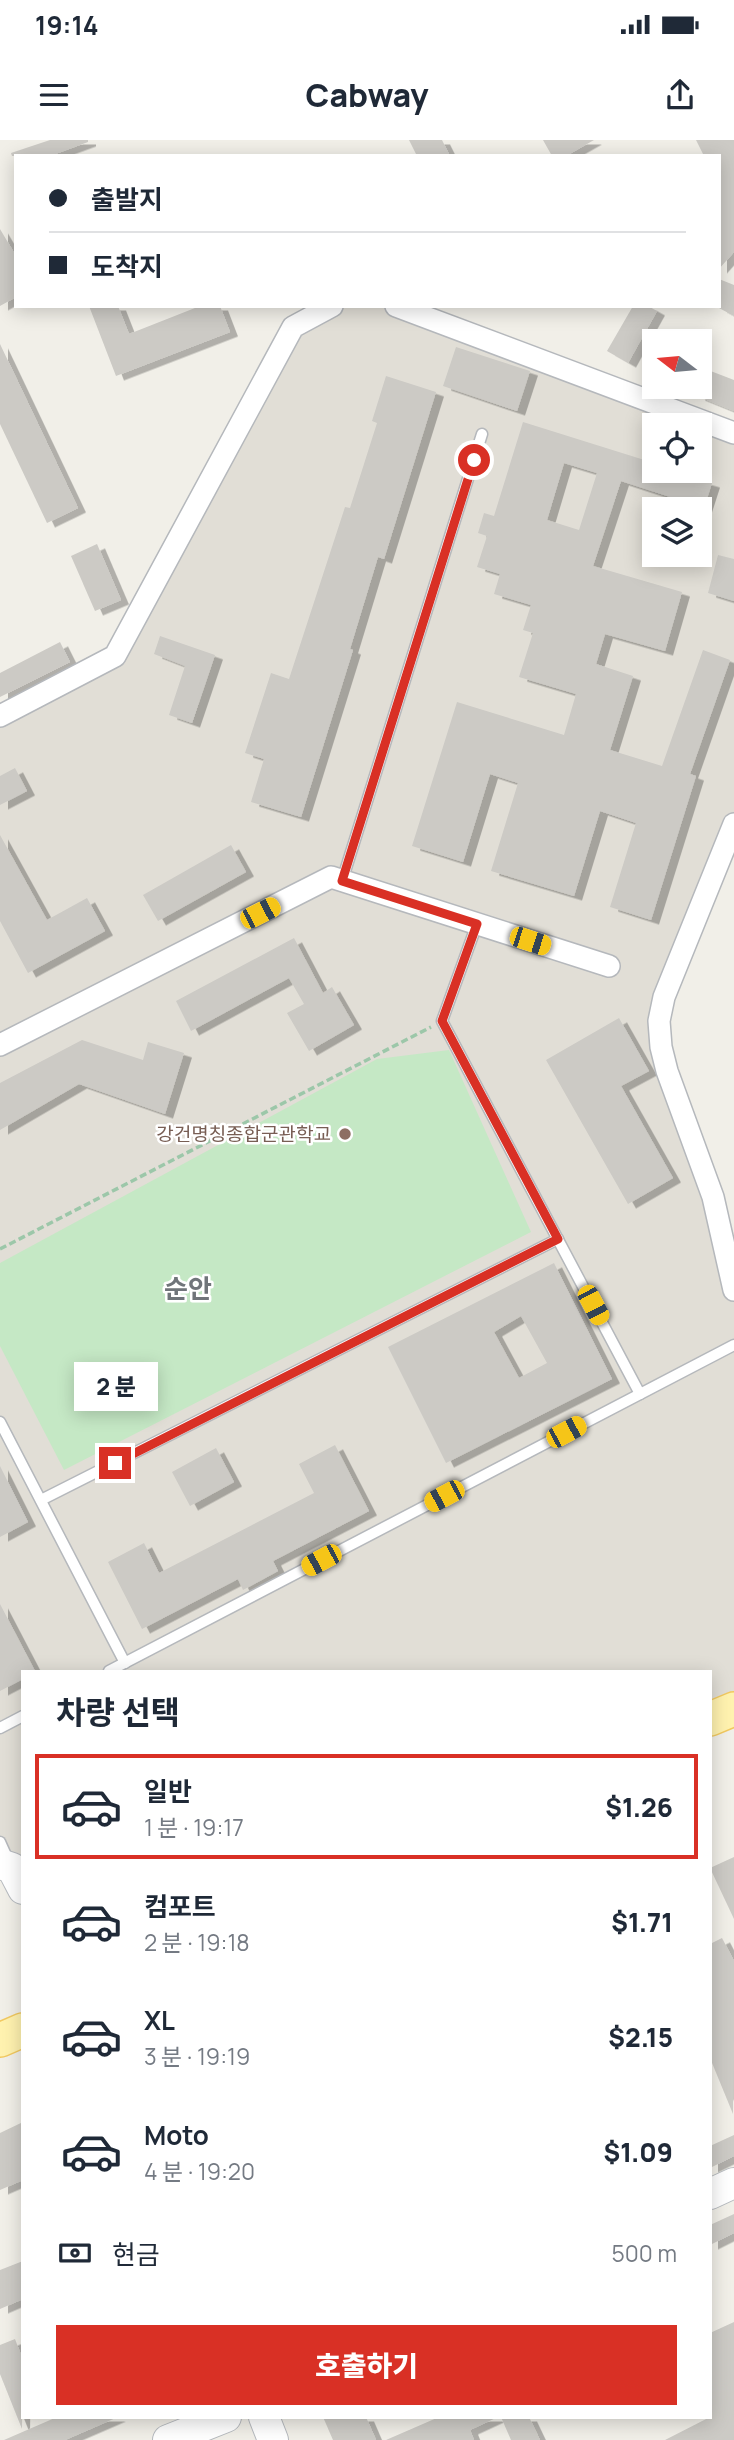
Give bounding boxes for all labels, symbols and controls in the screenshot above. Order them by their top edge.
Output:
text: 19:14 [35,7,99,43]
text: Cabway [306,73,428,117]
icon: menu [35,76,73,114]
icon: share [661,76,699,114]
text: 출발지 [91,181,163,217]
text: 도착지 [91,248,163,284]
north arrow [642,329,712,399]
map controls [642,329,712,567]
button: locate [642,413,712,483]
route start [458,444,490,476]
button: layers [642,497,712,567]
car [237,894,284,932]
car [507,925,554,957]
place label: 강건명칭종합군관학교 [156,1121,331,1147]
marker: 강건명칭종합군관학교 [337,1126,353,1142]
district label: 순안 [164,1270,212,1306]
car [574,1282,613,1328]
callout: 2 분 [73,1362,157,1410]
text: 2 분 [96,1370,136,1402]
car [543,1413,590,1451]
route end [99,1447,131,1479]
car [421,1477,468,1515]
car [298,1541,345,1579]
text: 차량 선택 [56,1690,180,1734]
text: 일반 [144,1773,192,1809]
icon: car [60,1775,123,1838]
text: $1.26 [605,1789,673,1825]
text: 1 분 · 19:17 [144,1811,244,1843]
text: 컴포트 [144,1888,216,1924]
icon: car [60,1890,123,1953]
text: $1.71 [611,1904,673,1940]
text: 2 분 · 19:18 [144,1926,250,1958]
text: XL [144,2002,175,2038]
icon: car [60,2005,123,2068]
text: $2.15 [608,2019,673,2055]
text: 3 분 · 19:19 [144,2040,250,2072]
text: Moto [144,2117,209,2153]
icon: car [60,2120,123,2183]
text: $1.09 [604,2134,673,2170]
text: 4 분 · 19:20 [144,2155,255,2187]
icon: cash [56,2234,94,2272]
text: 현금 [112,2236,160,2272]
text: 500 m [612,2237,677,2269]
button: 호출하기 [56,2325,677,2405]

